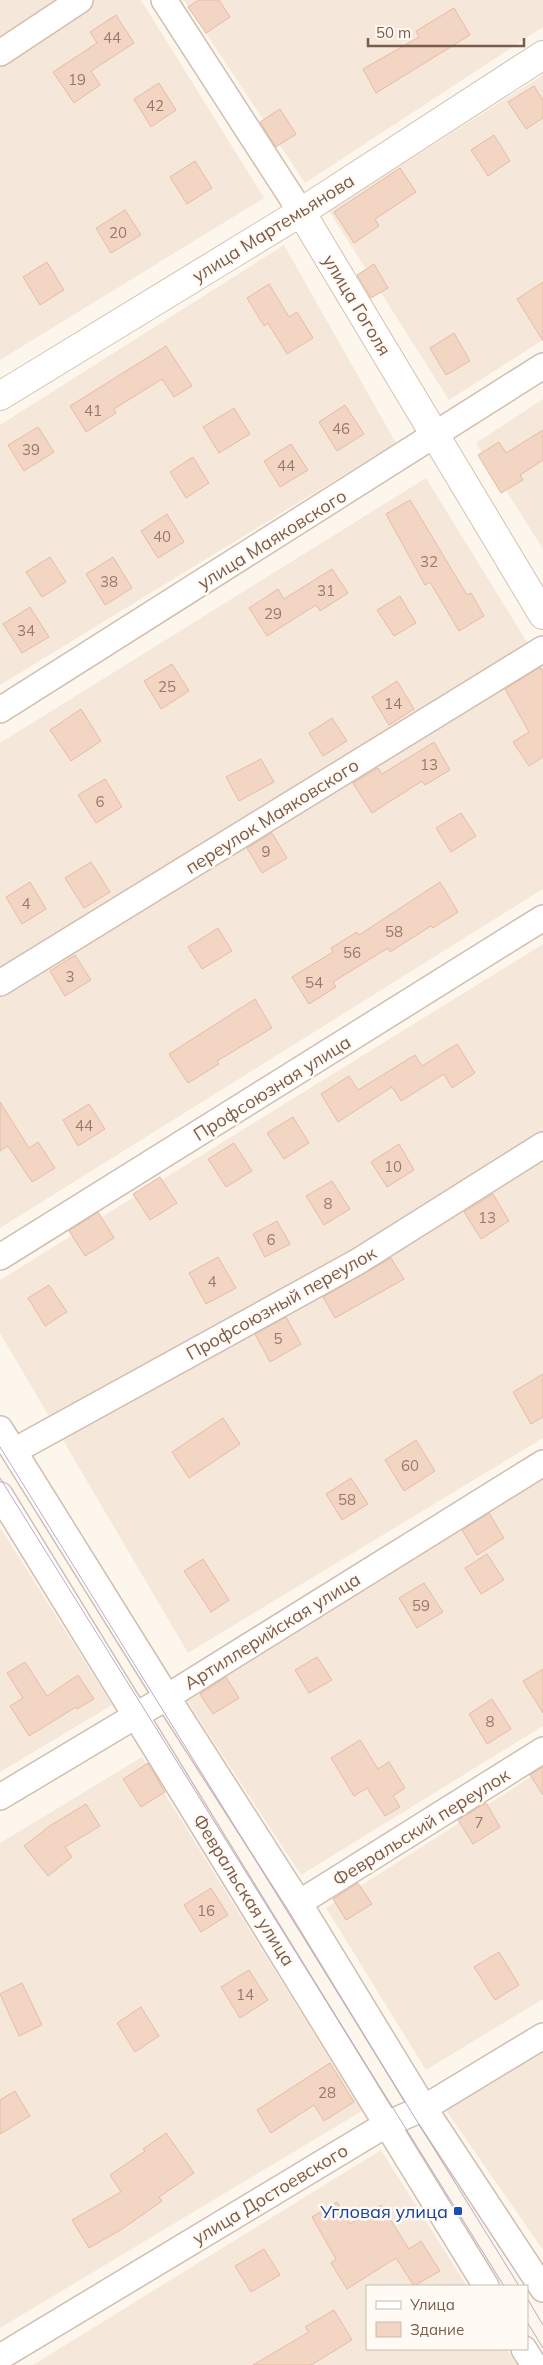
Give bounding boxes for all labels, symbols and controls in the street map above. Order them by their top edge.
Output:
scale bar [368,15,524,47]
text: 50 m [376,23,411,42]
house number: 44 [103,28,121,47]
house number: 19 [68,70,86,89]
house number: 42 [146,96,164,115]
street label: улица Мартемьянова [188,169,358,287]
house number: 20 [109,223,127,242]
street label: улица Гоголя [318,250,396,360]
house number: 41 [84,401,102,420]
house number: 46 [332,419,350,438]
house number: 39 [22,440,40,459]
house number: 44 [277,456,295,475]
street label: улица Маяковского [193,484,351,594]
house number: 40 [153,527,171,546]
house number: 32 [420,552,438,571]
house number: 38 [100,572,118,591]
house number: 31 [317,581,335,600]
house number: 29 [264,604,282,623]
house number: 34 [17,621,35,640]
house number: 25 [158,677,176,696]
house number: 14 [384,694,402,713]
street label: переулок Маяковского [181,753,363,879]
house number: 13 [420,755,438,774]
house number: 6 [95,792,105,811]
house number: 9 [261,842,271,861]
house number: 4 [21,894,31,913]
house number: 58 [385,922,403,941]
house number: 56 [343,943,361,962]
house number: 3 [65,967,75,986]
house number: 54 [305,973,323,992]
street label: Профсоюзная улица [189,1030,355,1146]
house number: 44 [75,1116,93,1135]
house number: 10 [384,1157,402,1176]
house number: 8 [323,1194,333,1213]
house number: 13 [478,1208,496,1227]
house number: 6 [266,1230,276,1249]
street label: Профсоюзный переулок [182,1241,380,1365]
house number: 4 [207,1272,217,1291]
house number: 5 [273,1329,283,1348]
house number: 60 [401,1456,419,1475]
house number: 58 [338,1490,356,1509]
street label: Артиллерийская улица [180,1567,364,1695]
house number: 59 [412,1596,430,1615]
house number: 8 [485,1712,495,1731]
street label: Февральский переулок [328,1763,514,1891]
street label: Февральская улица [188,1810,300,1970]
house number: 7 [474,1813,484,1832]
house number: 16 [197,1901,215,1920]
house number: 14 [236,1985,254,2004]
house number: 28 [318,2083,336,2102]
street label: улица Достоевского [188,2138,352,2250]
place label: Угловая улица [319,2200,448,2223]
marker: Угловая улица [452,2205,464,2217]
legend [366,2285,528,2350]
text: Улица [409,2295,455,2314]
text: Здание [410,2320,464,2339]

